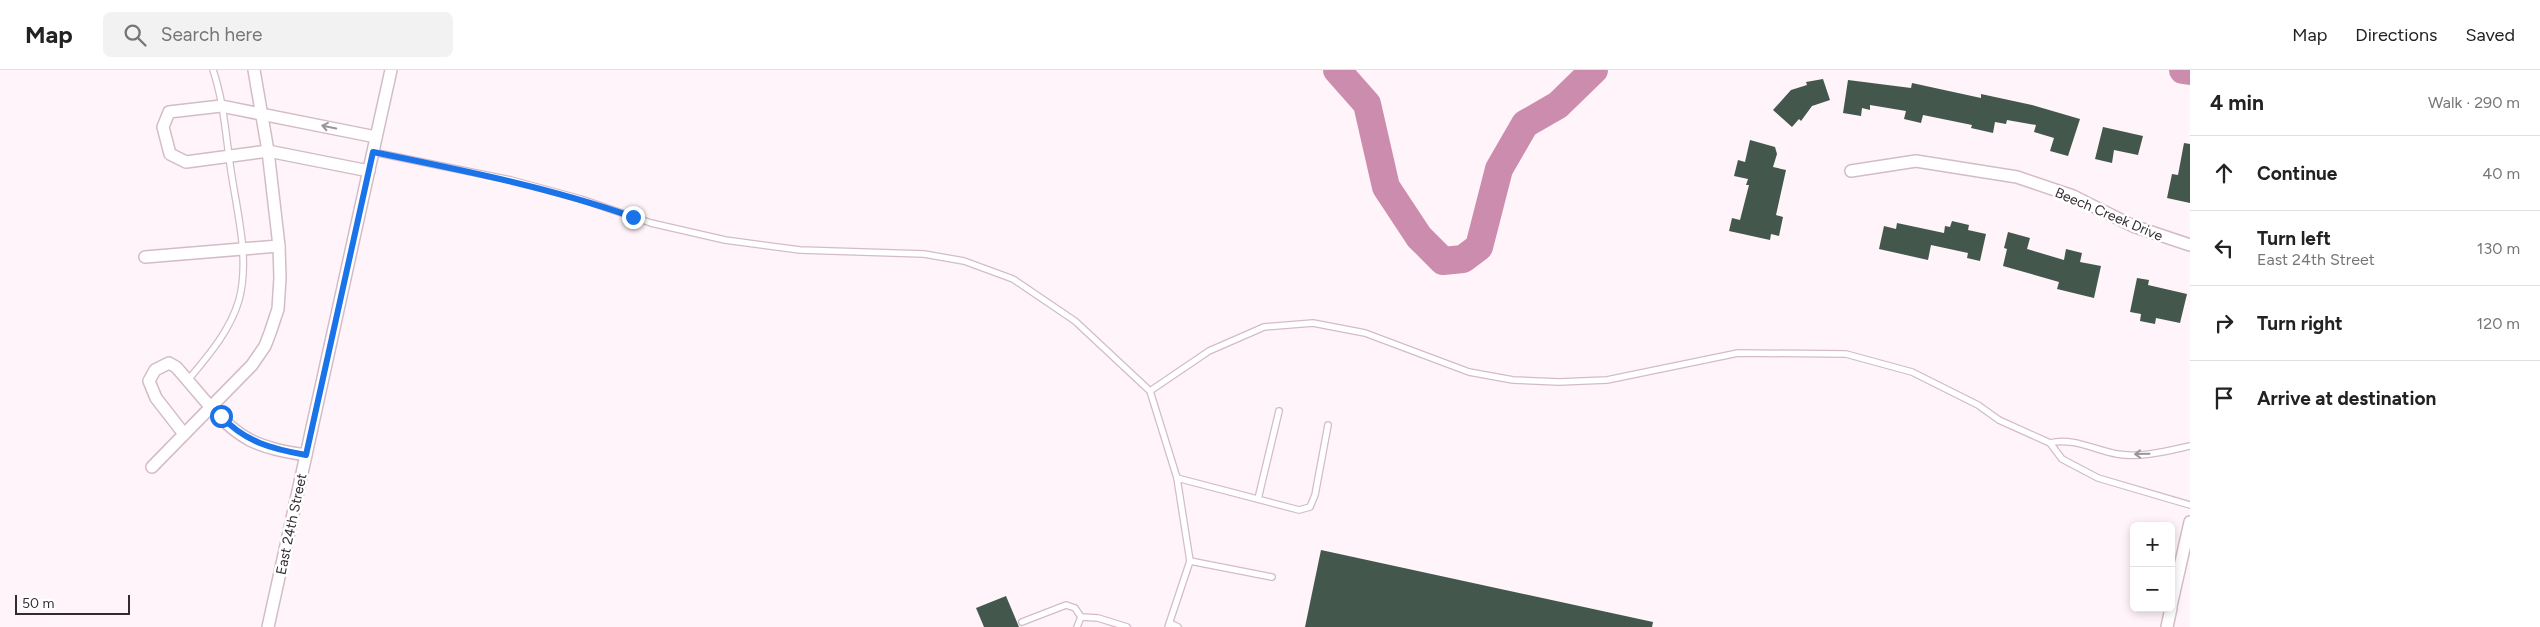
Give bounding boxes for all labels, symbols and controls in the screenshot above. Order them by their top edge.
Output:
search box [103,12,453,57]
text: Map [25,20,73,49]
icon: search [121,21,149,49]
text: Search here [161,23,262,46]
text: Map [2292,24,2327,46]
text: Directions [2355,24,2437,46]
text: Saved [2465,24,2515,46]
text: 4 min [2210,90,2264,115]
text: Walk · 290 m [2428,93,2520,112]
one-way arrow [321,121,337,131]
icon: ahead [2210,159,2238,187]
text: Continue [2257,162,2337,185]
text: 40 m [2482,164,2520,183]
street label: Beech Creek Drive [2052,184,2166,245]
route end [622,206,645,229]
text: Turn left [2257,227,2331,250]
icon: left [2210,234,2238,262]
text: 130 m [2477,239,2520,258]
text: East 24th Street [2257,250,2375,269]
icon: right [2210,309,2238,337]
text: Turn right [2257,312,2343,335]
text: 120 m [2477,314,2520,333]
icon: arrive [2210,384,2238,412]
text: Arrive at destination [2257,387,2436,410]
route start [210,405,233,428]
one-way arrow [2134,449,2150,459]
street label: East 24th Street [272,472,311,576]
map controls [2130,522,2175,612]
button: + [2130,522,2175,567]
button: − [2130,567,2175,612]
scale bar [15,592,130,615]
text: 50 m [22,595,54,612]

